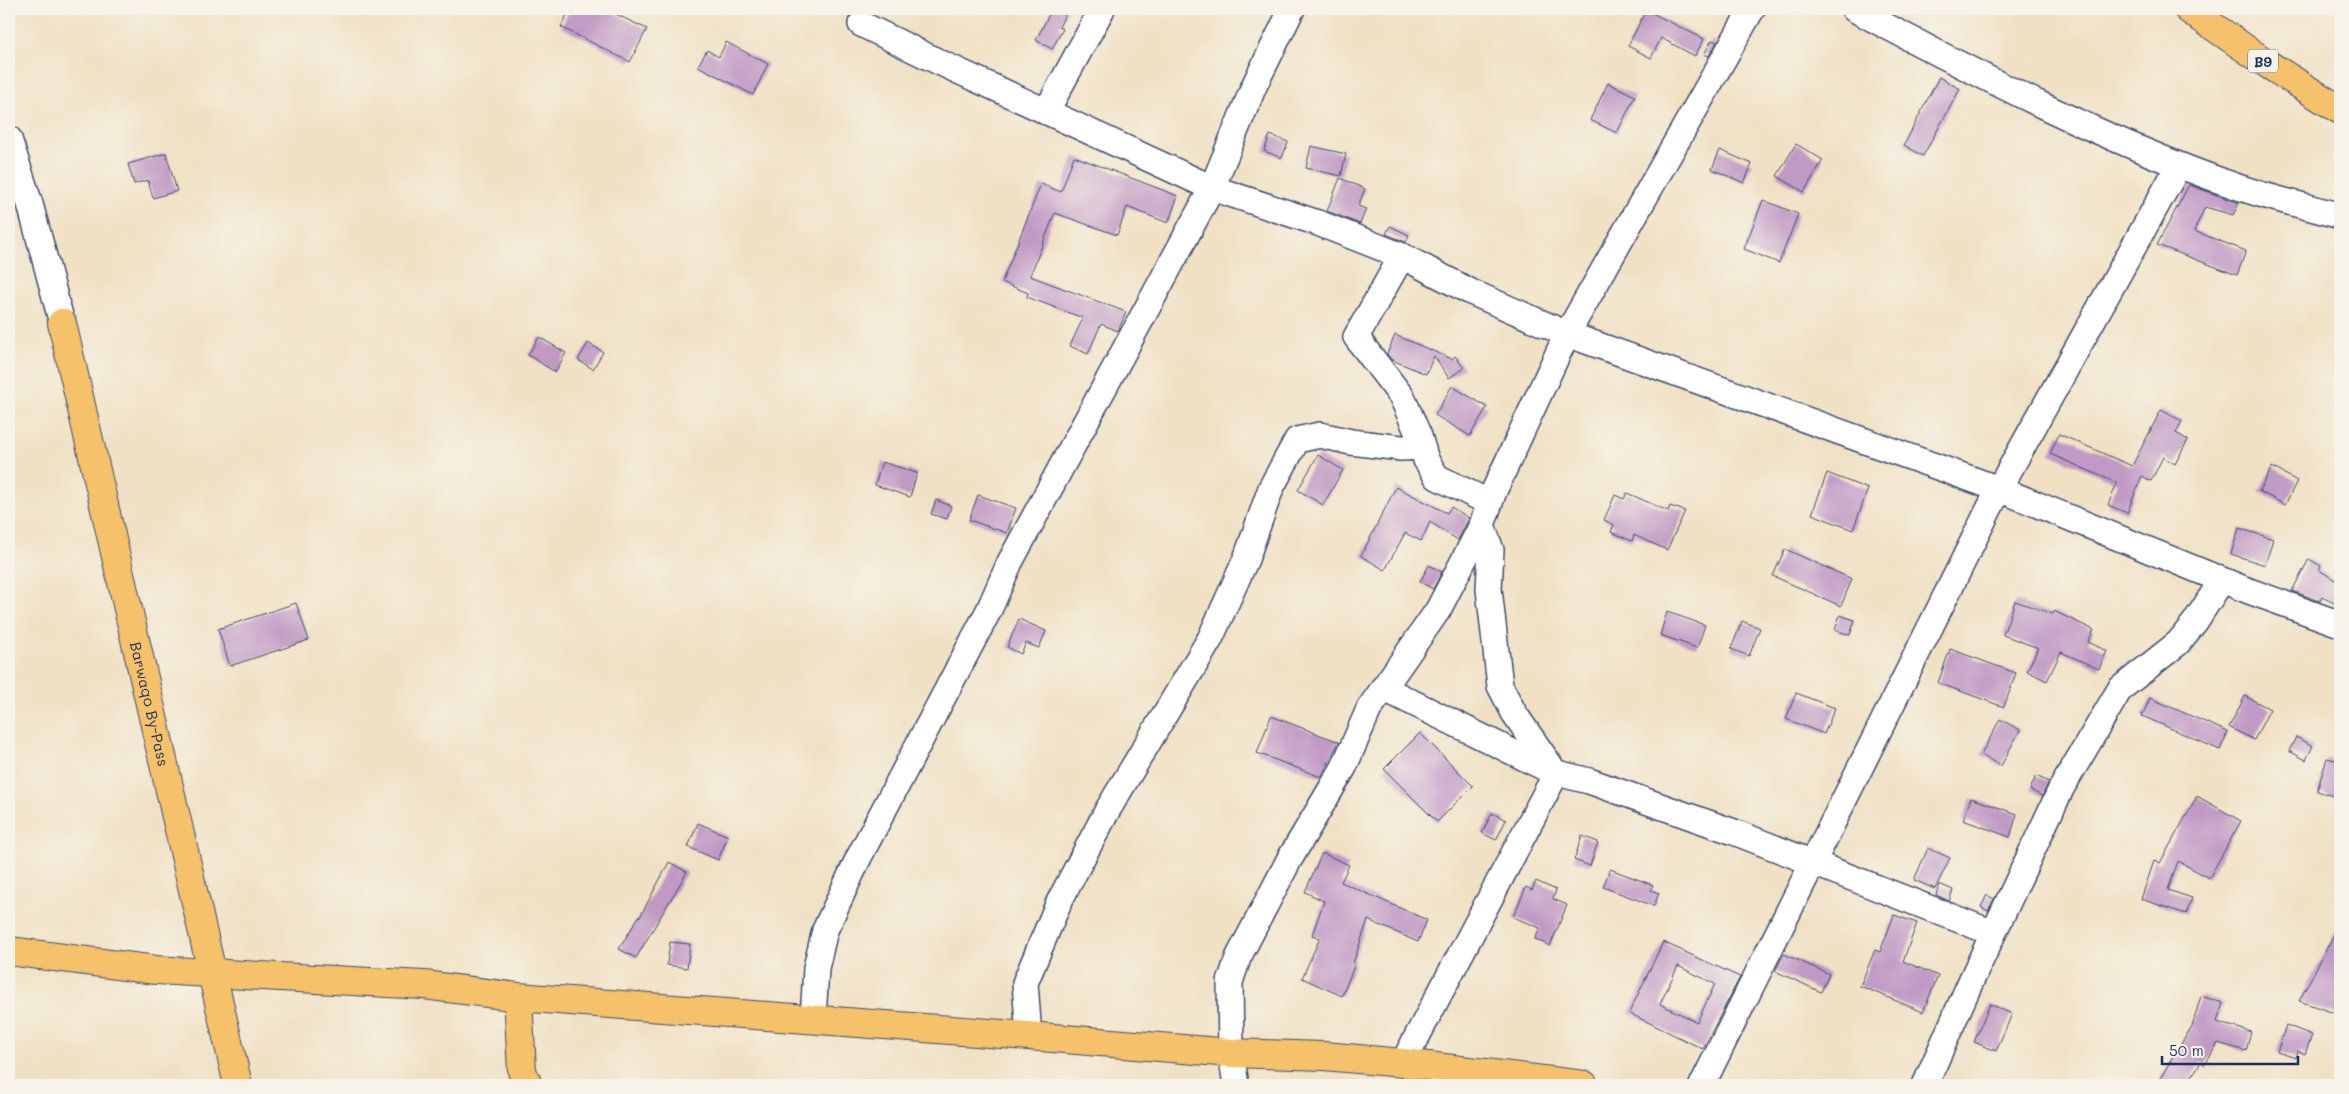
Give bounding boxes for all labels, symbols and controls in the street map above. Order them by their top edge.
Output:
road number: B9 [2248,49,2278,72]
street label: Barwaqo By-Pass [126,640,174,768]
scale bar [2162,1034,2298,1066]
text: 50 m [2169,1040,2204,1060]

